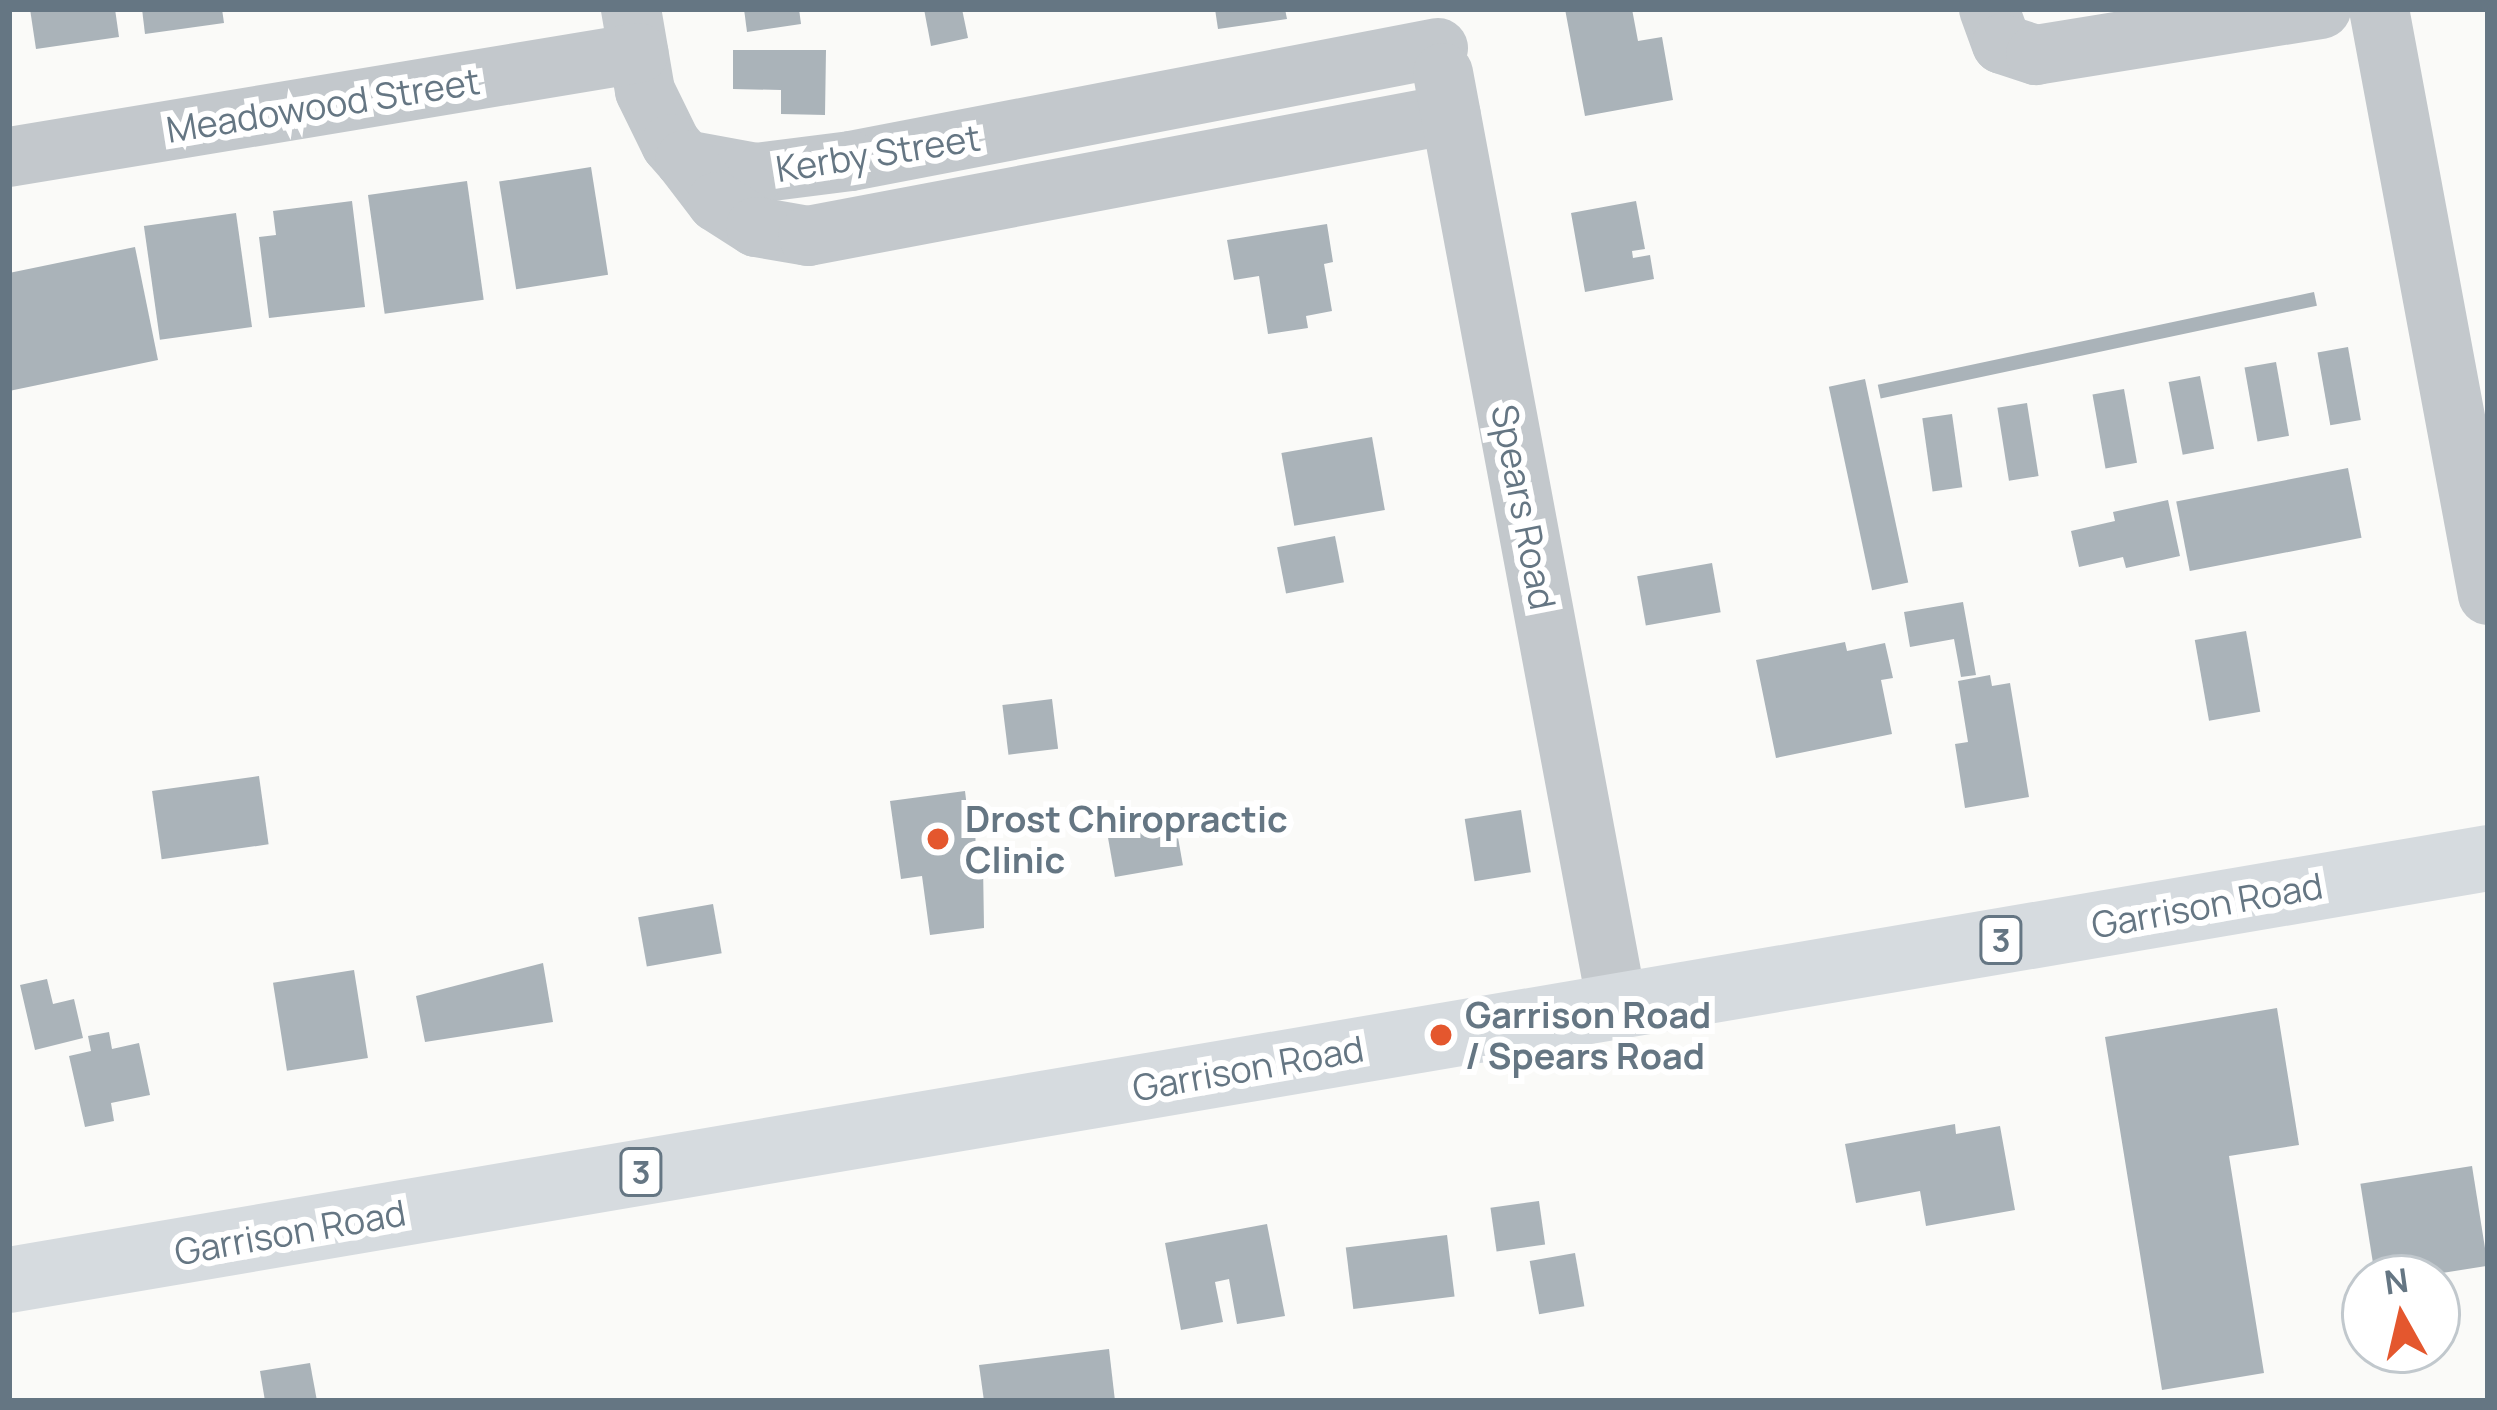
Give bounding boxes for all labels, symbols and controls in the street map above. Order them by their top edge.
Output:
street label: Meadowood Street [163,59,483,151]
street label: Kerby Street [773,116,983,190]
street label: Spears Road [1483,401,1565,613]
place label: Drost Chiropractic Clinic [965,796,1288,881]
marker: Drost Chiropractic Clinic [922,823,954,855]
street label: Garrison Road [2088,863,2326,947]
road number: 3 [1977,913,2025,967]
place label: Garrison Road / Spears Road [1465,992,1711,1077]
marker: Garrison Road / Spears Road [1428,1022,1454,1048]
street label: Garrison Road [1129,1026,1367,1110]
road number: 3 [617,1145,665,1199]
street label: Garrison Road [171,1190,409,1274]
north arrow [2341,1254,2461,1374]
text: N [2381,1257,2411,1305]

